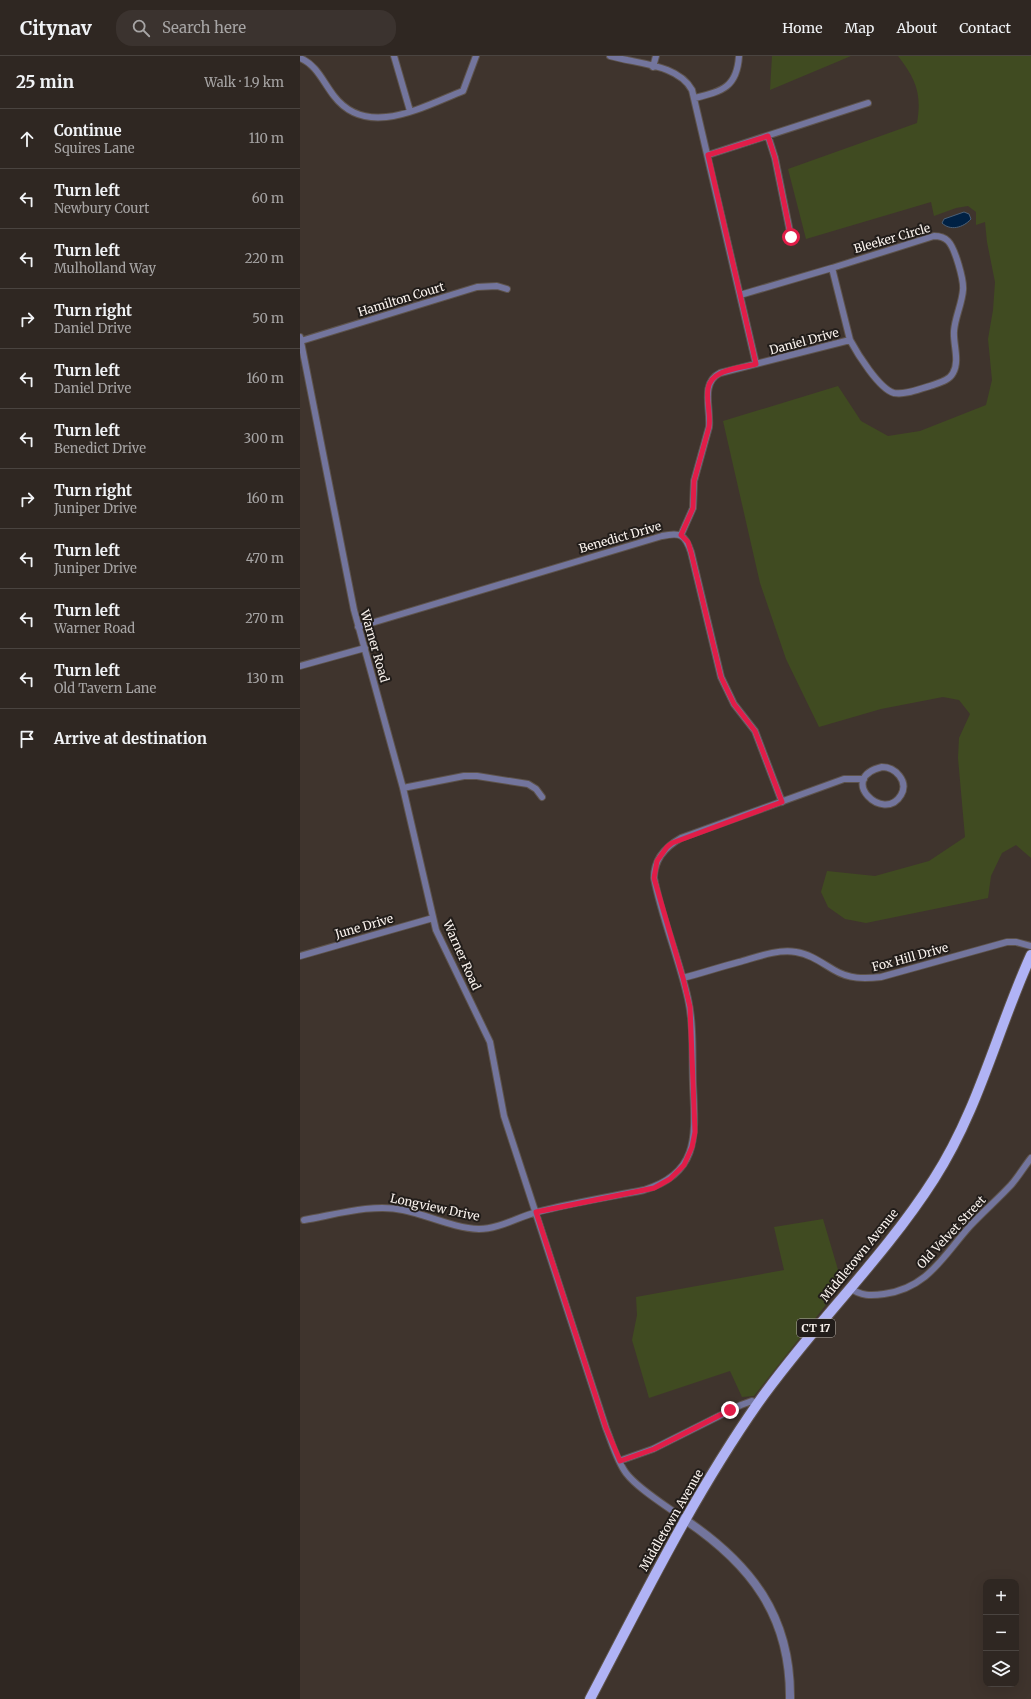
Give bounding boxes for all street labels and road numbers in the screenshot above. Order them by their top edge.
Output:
street label: Bleeker Circle [852,220,932,256]
street label: Hamilton Court [356,279,446,319]
street label: Daniel Drive [768,325,840,357]
street label: Benedict Drive [577,518,663,556]
street label: Warner Road [357,607,393,684]
street label: June Drive [332,911,395,942]
street label: Warner Road [440,917,484,992]
street label: Fox Hill Drive [870,940,950,974]
street label: Longview Drive [389,1190,481,1224]
street label: Old Velvet Street [913,1192,989,1272]
street label: Middletown Avenue [817,1206,901,1304]
road number: CT 17 [797,1319,835,1337]
street label: Middletown Avenue [636,1466,706,1574]

